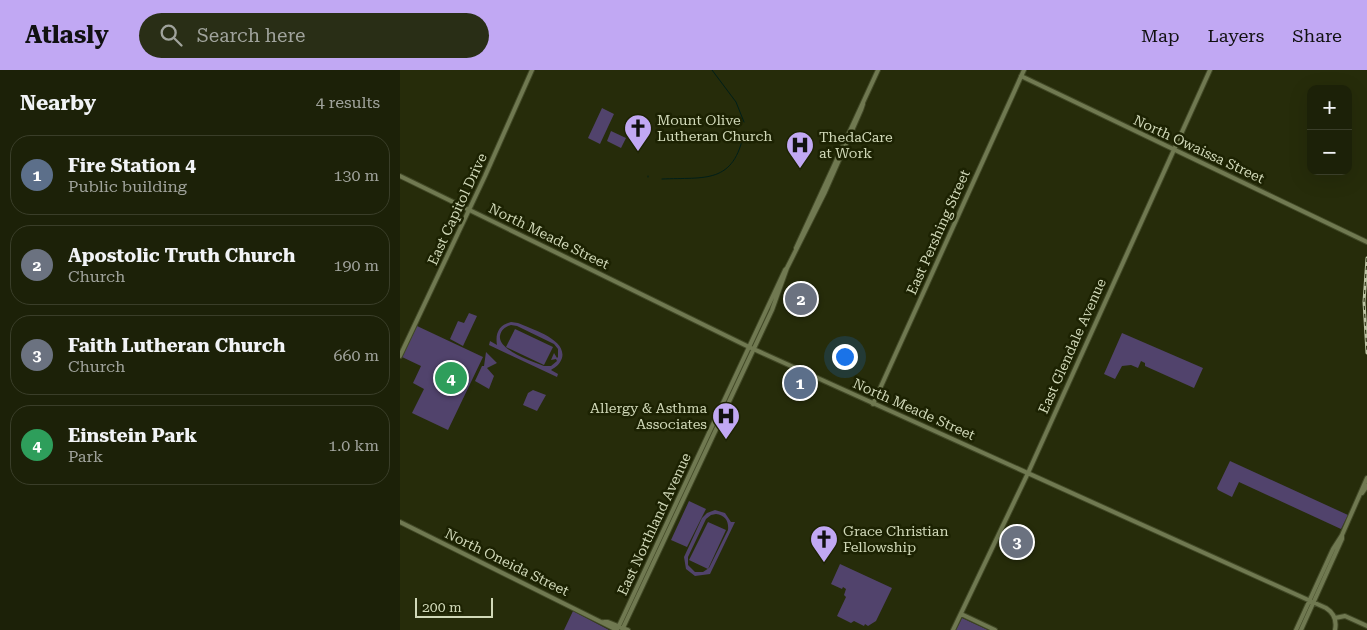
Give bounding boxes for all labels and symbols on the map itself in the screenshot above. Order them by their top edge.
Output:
place label: Mount Olive Lutheran Church [657,112,772,144]
street label: North Owaissa Street [1131,112,1267,186]
church icon: Mount Olive Lutheran Church [623,113,653,152]
place label: ThedaCare at Work [819,129,893,161]
hospital icon: ThedaCare at Work [785,130,815,169]
street label: East Capitol Drive [424,150,490,267]
street label: East Pershing Street [903,167,973,297]
street label: North Meade Street [486,200,612,272]
street label: East Glendale Avenue [1035,276,1109,416]
pin: 2 [785,280,817,318]
your location [832,344,858,370]
pin: 4 [435,359,467,397]
pin: 1 [784,364,816,402]
street label: North Meade Street [850,375,978,443]
place label: Allergy & Asthma Associates [590,400,707,432]
hospital icon: Allergy & Asthma Associates [711,401,741,440]
street label: East Northland Avenue [614,450,694,598]
place label: Grace Christian Fellowship [843,523,948,555]
pin: 3 [1001,523,1033,561]
church icon: Grace Christian Fellowship [809,524,839,563]
street label: North Oneida Street [442,525,572,599]
scale bar [415,595,492,618]

